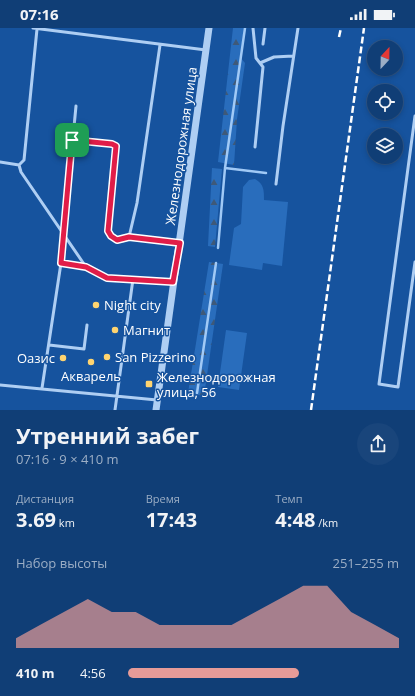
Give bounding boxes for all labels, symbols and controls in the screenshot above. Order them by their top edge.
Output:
text: 07:16 [20,4,59,24]
north arrow [367,40,403,76]
map controls [367,40,403,164]
street label: Железнодорожная улица [161,66,201,226]
button: locate [367,84,403,120]
pin [55,123,89,157]
button: layers [367,128,403,164]
icon: arrive [61,129,83,151]
place label: Night city [104,296,161,314]
marker: Night city [91,300,101,310]
place label: Магнит [123,321,170,339]
marker: Магнит [110,325,120,335]
place label: San Pizzerino [115,348,196,366]
place label: Оазис [17,349,55,367]
marker: San Pizzerino [102,352,112,362]
marker: Оазис [58,353,68,363]
marker: Акварель [86,357,96,367]
place label: Акварель [61,367,121,385]
place label: Железнодорожная улица, 56 [157,368,276,401]
marker: Железнодорожная улица, 56 [144,379,154,389]
text: Утренний забег [16,420,199,450]
button: share [357,423,399,465]
text: 07:16 · 9 × 410 m [16,450,119,468]
text: Дистанция [16,491,74,506]
text: Время [146,491,180,506]
text: Темп [275,491,302,506]
text: 3.69 [16,506,56,533]
text: 17:43 [146,506,197,533]
text: 4:48 [275,506,315,533]
text: km [56,515,75,530]
text: /km [315,515,338,530]
text: Набор высоты [16,554,107,572]
text: 251–255 m [332,554,399,572]
text: 410 m [16,664,54,682]
text: 4:56 [80,664,106,682]

